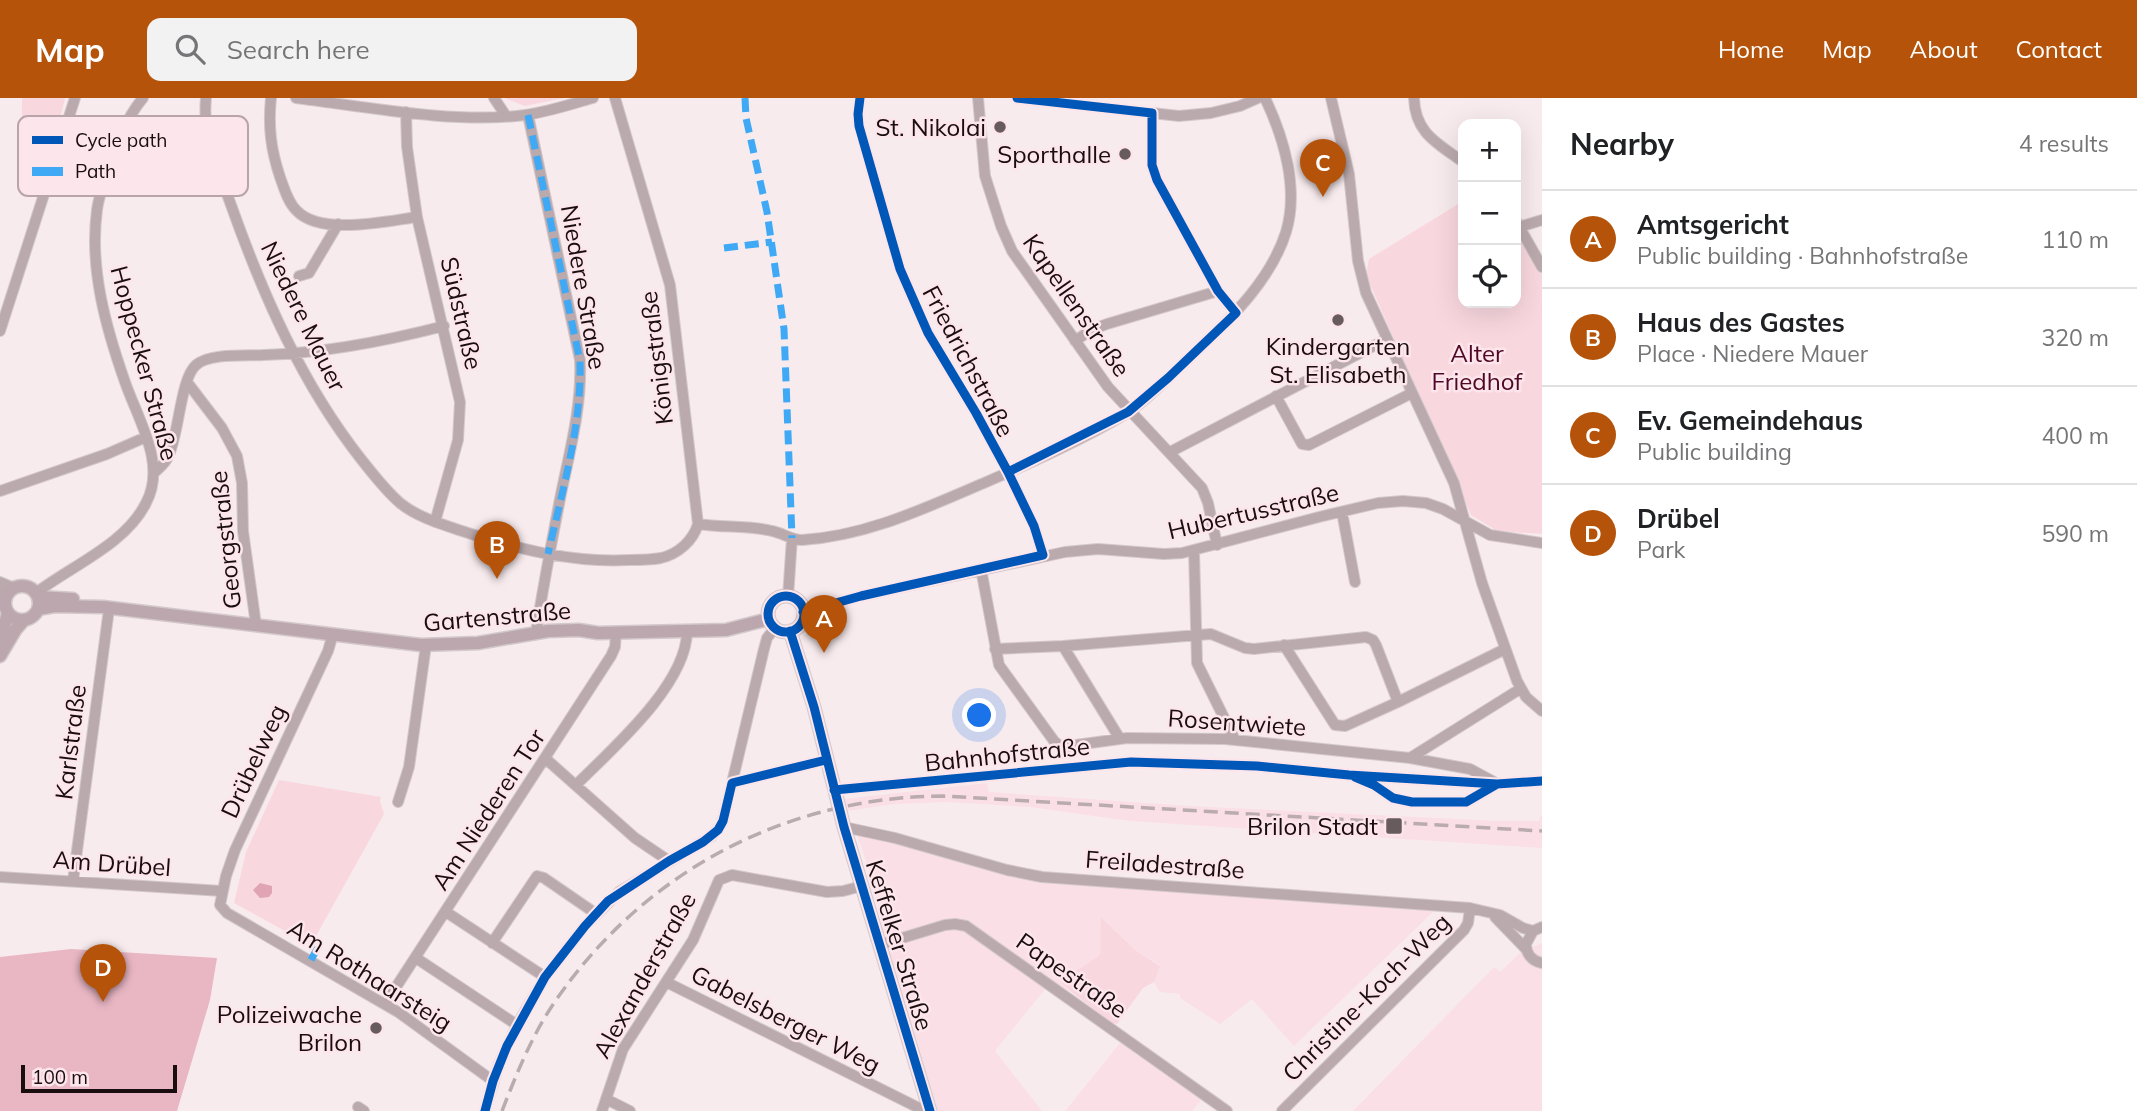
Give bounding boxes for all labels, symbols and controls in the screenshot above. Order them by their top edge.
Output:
search box [147,18,637,81]
text: Map [35,29,105,70]
icon: search [171,30,209,68]
text: Search here [227,33,370,66]
text: Home [1718,34,1784,64]
text: Map [1822,34,1872,64]
text: About [1910,34,1978,64]
text: Contact [2016,34,2102,64]
place label: St. Nikolai [875,112,986,142]
legend [18,116,248,196]
marker: St. Nikolai [992,119,1008,135]
map controls [1458,119,1521,308]
button: + [1458,119,1521,182]
text: Nearby [1570,125,1674,163]
text: Cycle path [75,128,167,152]
text: 4 results [2019,129,2109,158]
place label: Sporthalle [997,139,1111,169]
pin: C [1300,139,1346,197]
marker: Sporthalle [1117,146,1133,162]
text: Path [75,159,116,183]
button: − [1458,182,1521,245]
street label: Niedere Straße [555,202,613,372]
text: Amtsgericht [1637,208,1789,241]
text: A [1584,225,1602,254]
text: 110 m [2041,225,2109,254]
street label: Kapellenstraße [1017,228,1137,382]
street label: Niedere Mauer [255,236,353,396]
text: Public building · Bahnhofstraße [1637,241,1968,270]
button: locate [1458,245,1521,308]
street label: Südstraße [434,254,490,372]
street label: Hoppecker Straße [105,262,185,464]
street label: Friedrichstraße [917,280,1021,442]
street label: Königstraße [633,290,679,426]
text: Haus des Gastes [1637,306,1845,339]
marker: Kindergarten St. Elisabeth [1330,312,1346,328]
text: B [1585,323,1601,352]
text: 320 m [2041,323,2109,352]
place label: Kindergarten St. Elisabeth [1266,331,1410,389]
park label: Alter Friedhof [1432,338,1523,396]
text: Place · Niedere Mauer [1637,339,1868,368]
text: Ev. Gemeindehaus [1637,404,1863,437]
text: C [1585,421,1601,450]
text: 400 m [2041,421,2109,450]
text: Public building [1637,437,1792,466]
street label: Georgstraße [203,469,247,611]
street label: Hubertusstraße [1165,477,1341,545]
text: Drübel [1637,502,1720,535]
text: D [1584,519,1602,548]
text: 590 m [2041,519,2109,548]
pin: B [474,521,520,579]
text: Park [1637,535,1685,564]
street label: Gartenstraße [422,595,572,637]
pin: A [801,595,847,653]
street label: Karlstraße [48,683,92,801]
your location [962,698,996,732]
street label: Drübelweg [214,699,292,823]
street label: Rosentwiete [1167,702,1307,742]
street label: Am Niederen Tor [425,723,551,895]
street label: Bahnhofstraße [923,730,1091,778]
place label: Brilon Stadt [1247,811,1378,841]
marker: Brilon Stadt [1384,816,1404,836]
street label: Freiladestraße [1084,843,1246,885]
street label: Am Drübel [52,844,172,882]
street label: Keffelker Straße [860,856,940,1034]
street label: Alexanderstraße [586,887,702,1063]
street label: Christine-Koch-Weg [1276,907,1456,1087]
street label: Am Rothaarsteig [282,912,458,1038]
street label: Papestraße [1011,926,1133,1024]
pin: D [80,944,126,1002]
street label: Gabelsberger Weg [686,958,886,1080]
place label: Polizeiwache Brilon [217,999,362,1057]
marker: Polizeiwache Brilon [368,1020,384,1036]
scale bar [21,1062,177,1094]
text: 100 m [32,1065,88,1089]

